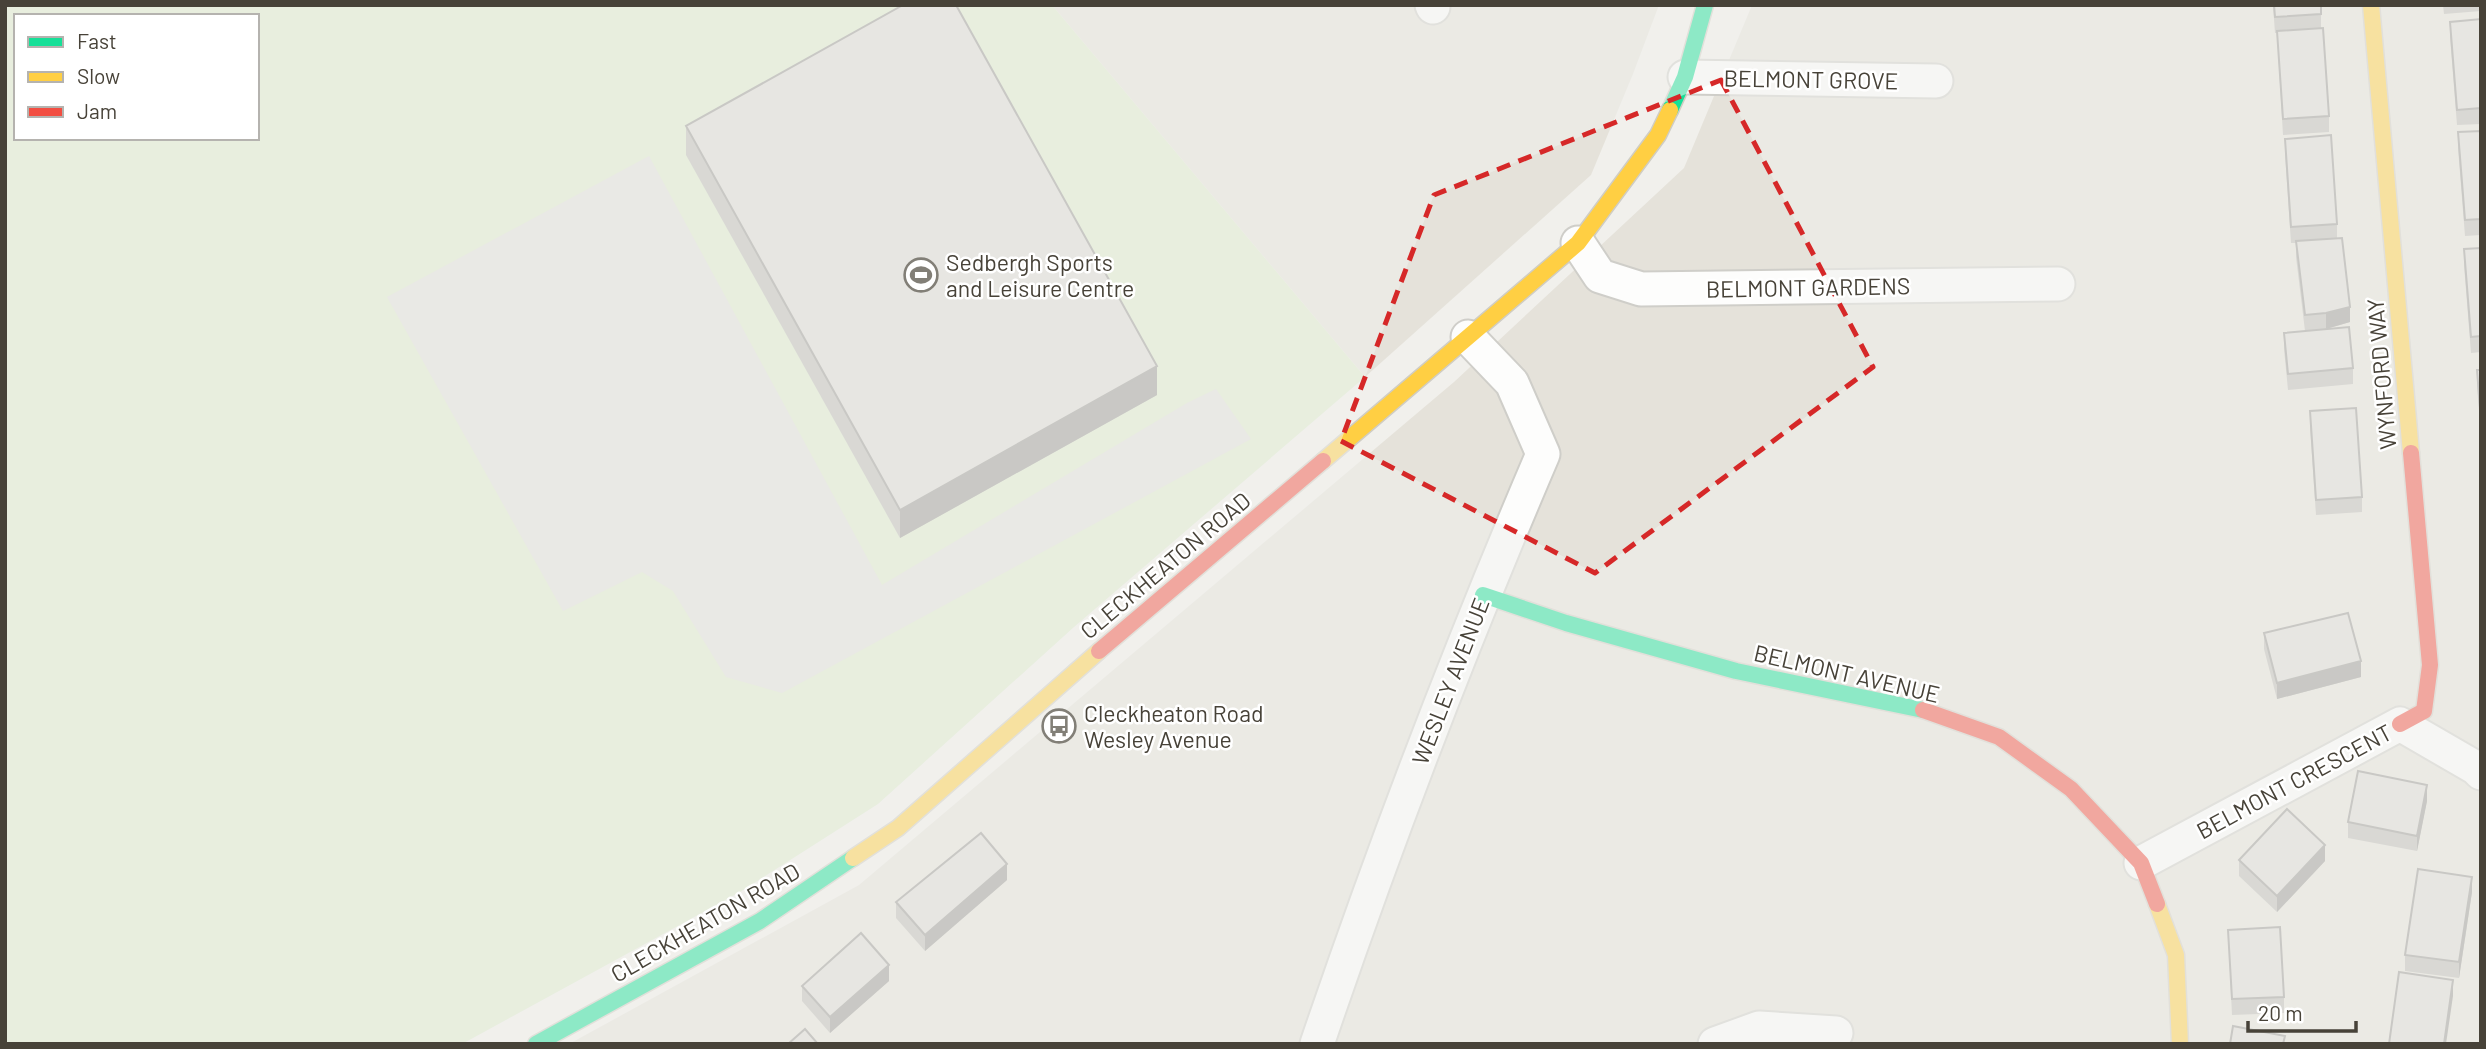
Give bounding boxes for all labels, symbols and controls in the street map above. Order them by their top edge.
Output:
legend [14,14,259,140]
text: Fast [77,28,117,53]
text: Slow [77,63,120,88]
street label: BELMONT GROVE [1723,63,1899,95]
text: Jam [77,98,117,123]
place label: Sedbergh Sports and Leisure Centre [946,248,1134,302]
sports icon: Sedbergh Sports and Leisure Centre [902,256,940,294]
street label: BELMONT GARDENS [1705,271,1911,303]
street label: WYNFORD WAY [2360,297,2402,451]
street label: CLECKHEATON ROAD [1074,486,1256,644]
street label: WESLEY AVENUE [1405,594,1495,768]
street label: BELMONT AVENUE [1751,638,1943,708]
place label: Cleckheaton Road Wesley Avenue [1084,699,1263,753]
bus stop icon: Cleckheaton Road Wesley Avenue [1040,707,1078,745]
street label: BELMONT CRESCENT [2192,718,2396,844]
street label: CLECKHEATON ROAD [606,857,804,987]
scale bar [2248,990,2356,1034]
text: 20 m [2258,1000,2303,1025]

